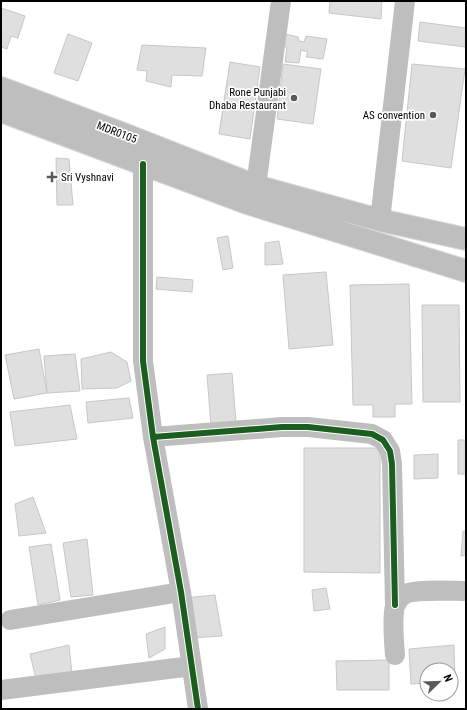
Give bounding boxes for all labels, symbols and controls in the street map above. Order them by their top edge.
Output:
place label: Rone Punjabi Dhaba Restaurant [209,86,286,112]
marker: Rone Punjabi Dhaba Restaurant [289,93,299,103]
place label: AS convention [363,109,425,122]
marker: AS convention [428,110,438,120]
street label: MDR0105 [95,119,139,146]
marker: Sri Vyshnavi [46,171,58,183]
place label: Sri Vyshnavi [61,171,114,184]
north arrow [419,662,459,702]
text: N [440,673,455,684]

